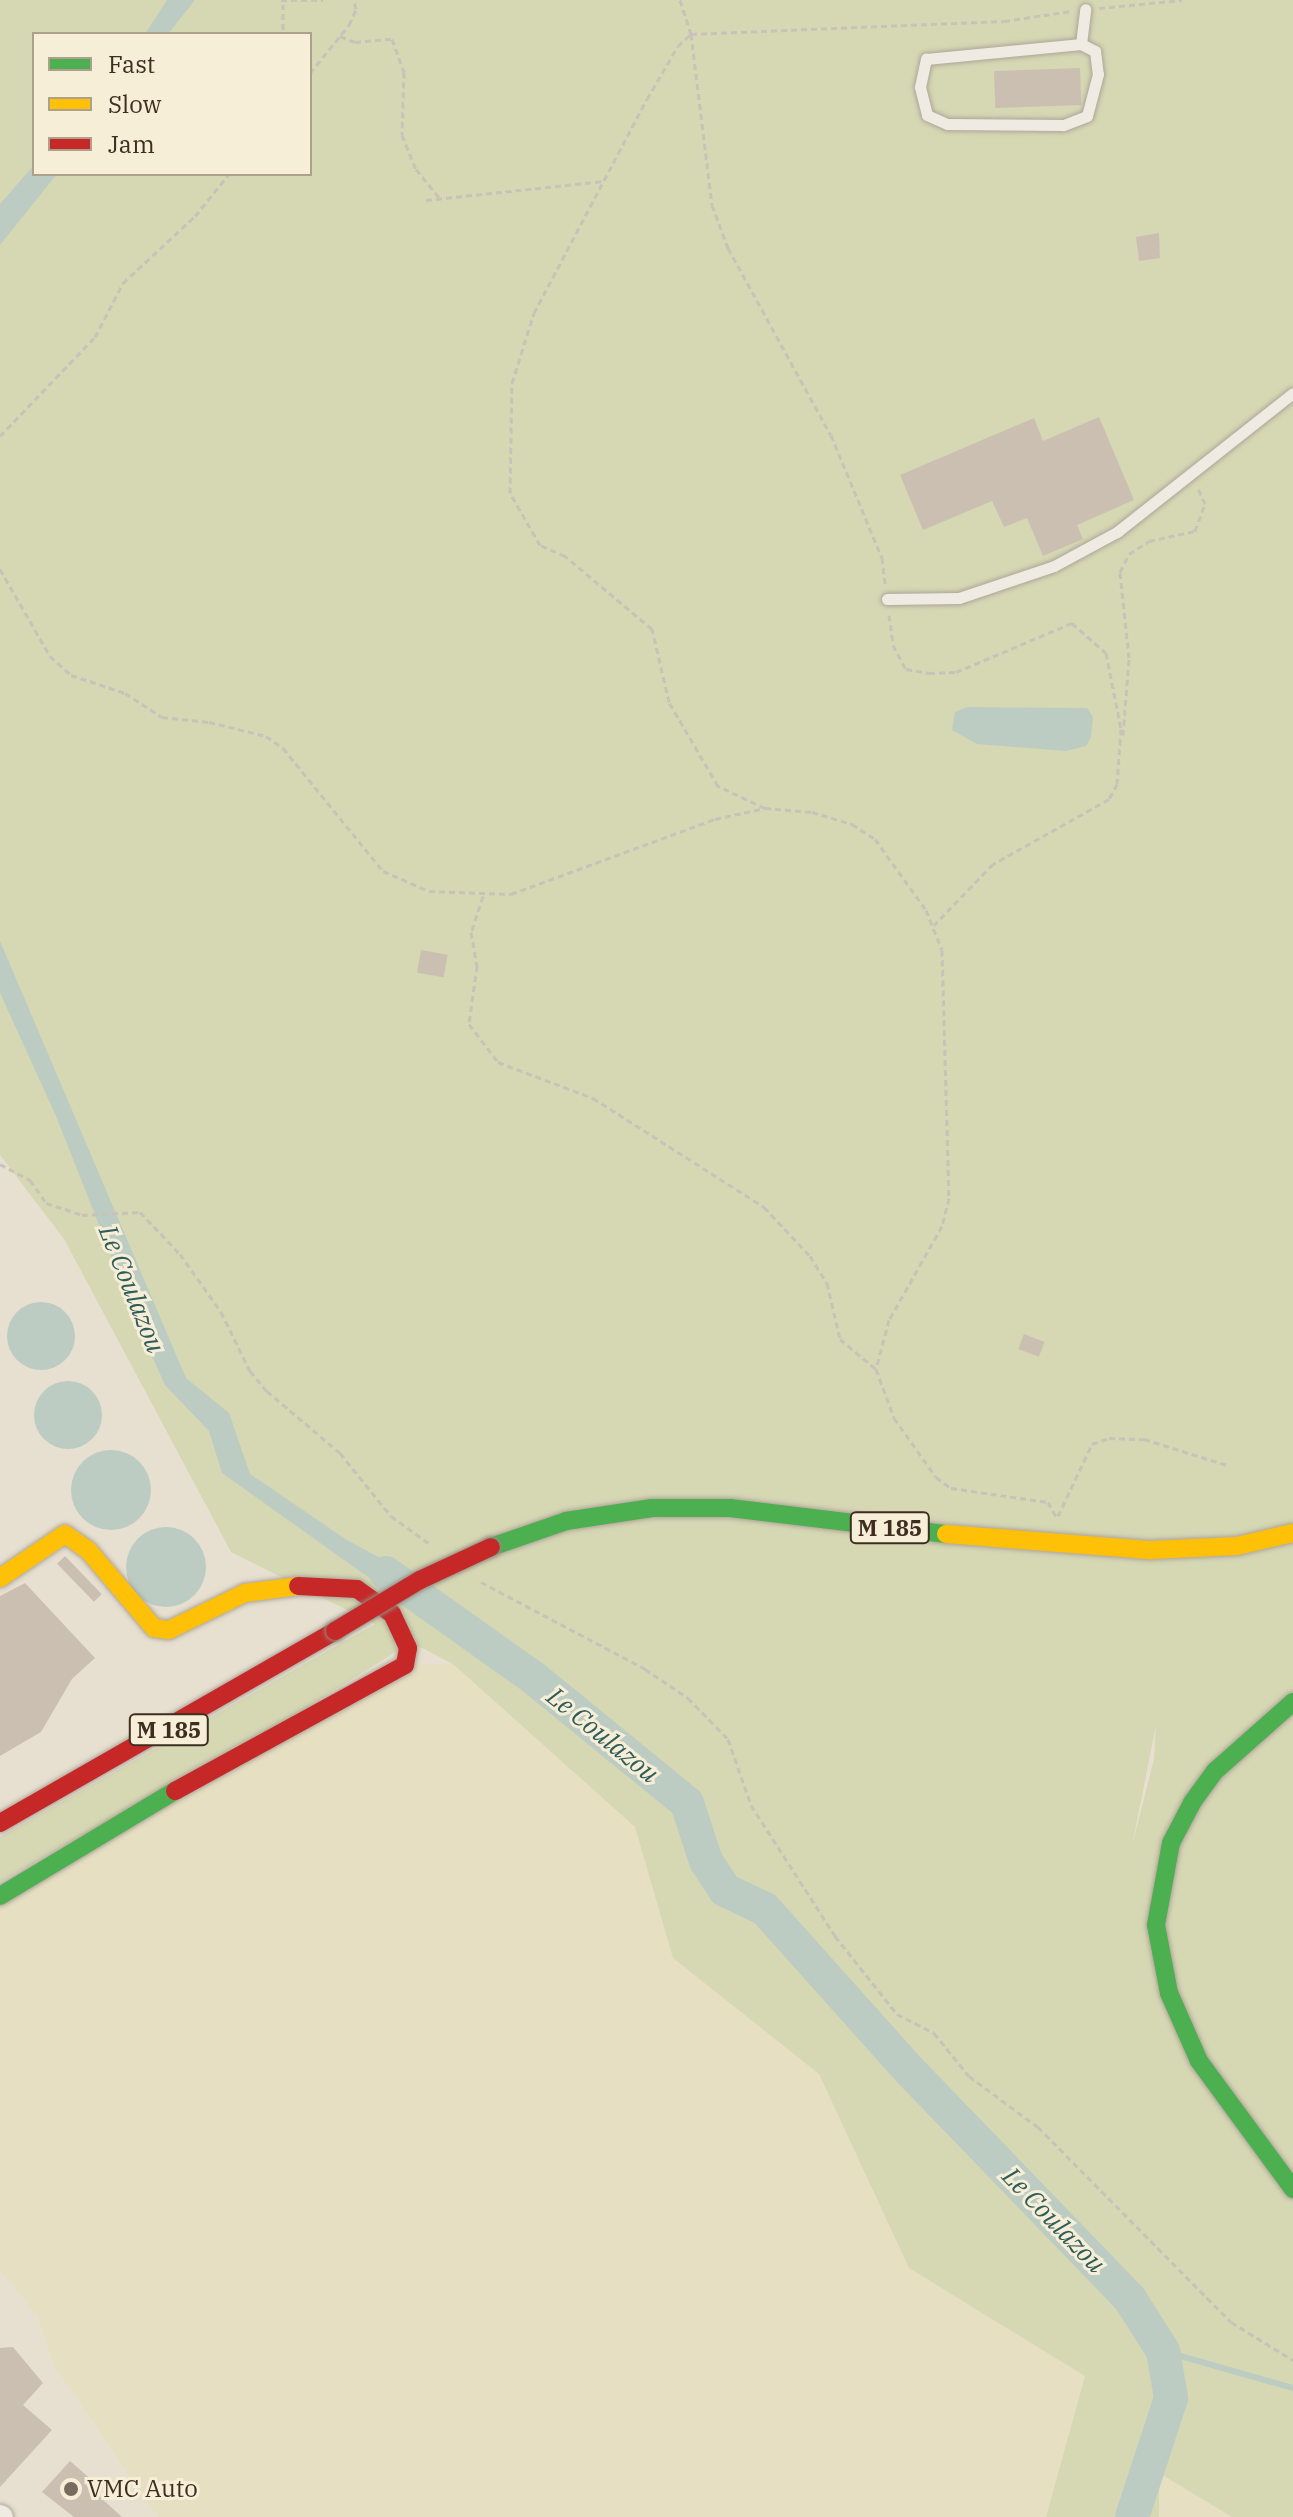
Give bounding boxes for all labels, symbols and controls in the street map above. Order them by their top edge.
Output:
legend [32,32,312,176]
text: Fast [108,48,155,80]
text: Slow [108,88,161,120]
text: Jam [108,128,155,160]
water label: Le Coulazou [92,1221,172,1357]
road number: M 185 [848,1510,932,1546]
water label: Le Coulazou [541,1681,665,1789]
road number: M 185 [127,1712,211,1748]
water label: Le Coulazou [996,2161,1112,2279]
place label: VMC Auto [87,2475,198,2503]
marker: VMC Auto [62,2480,80,2498]

